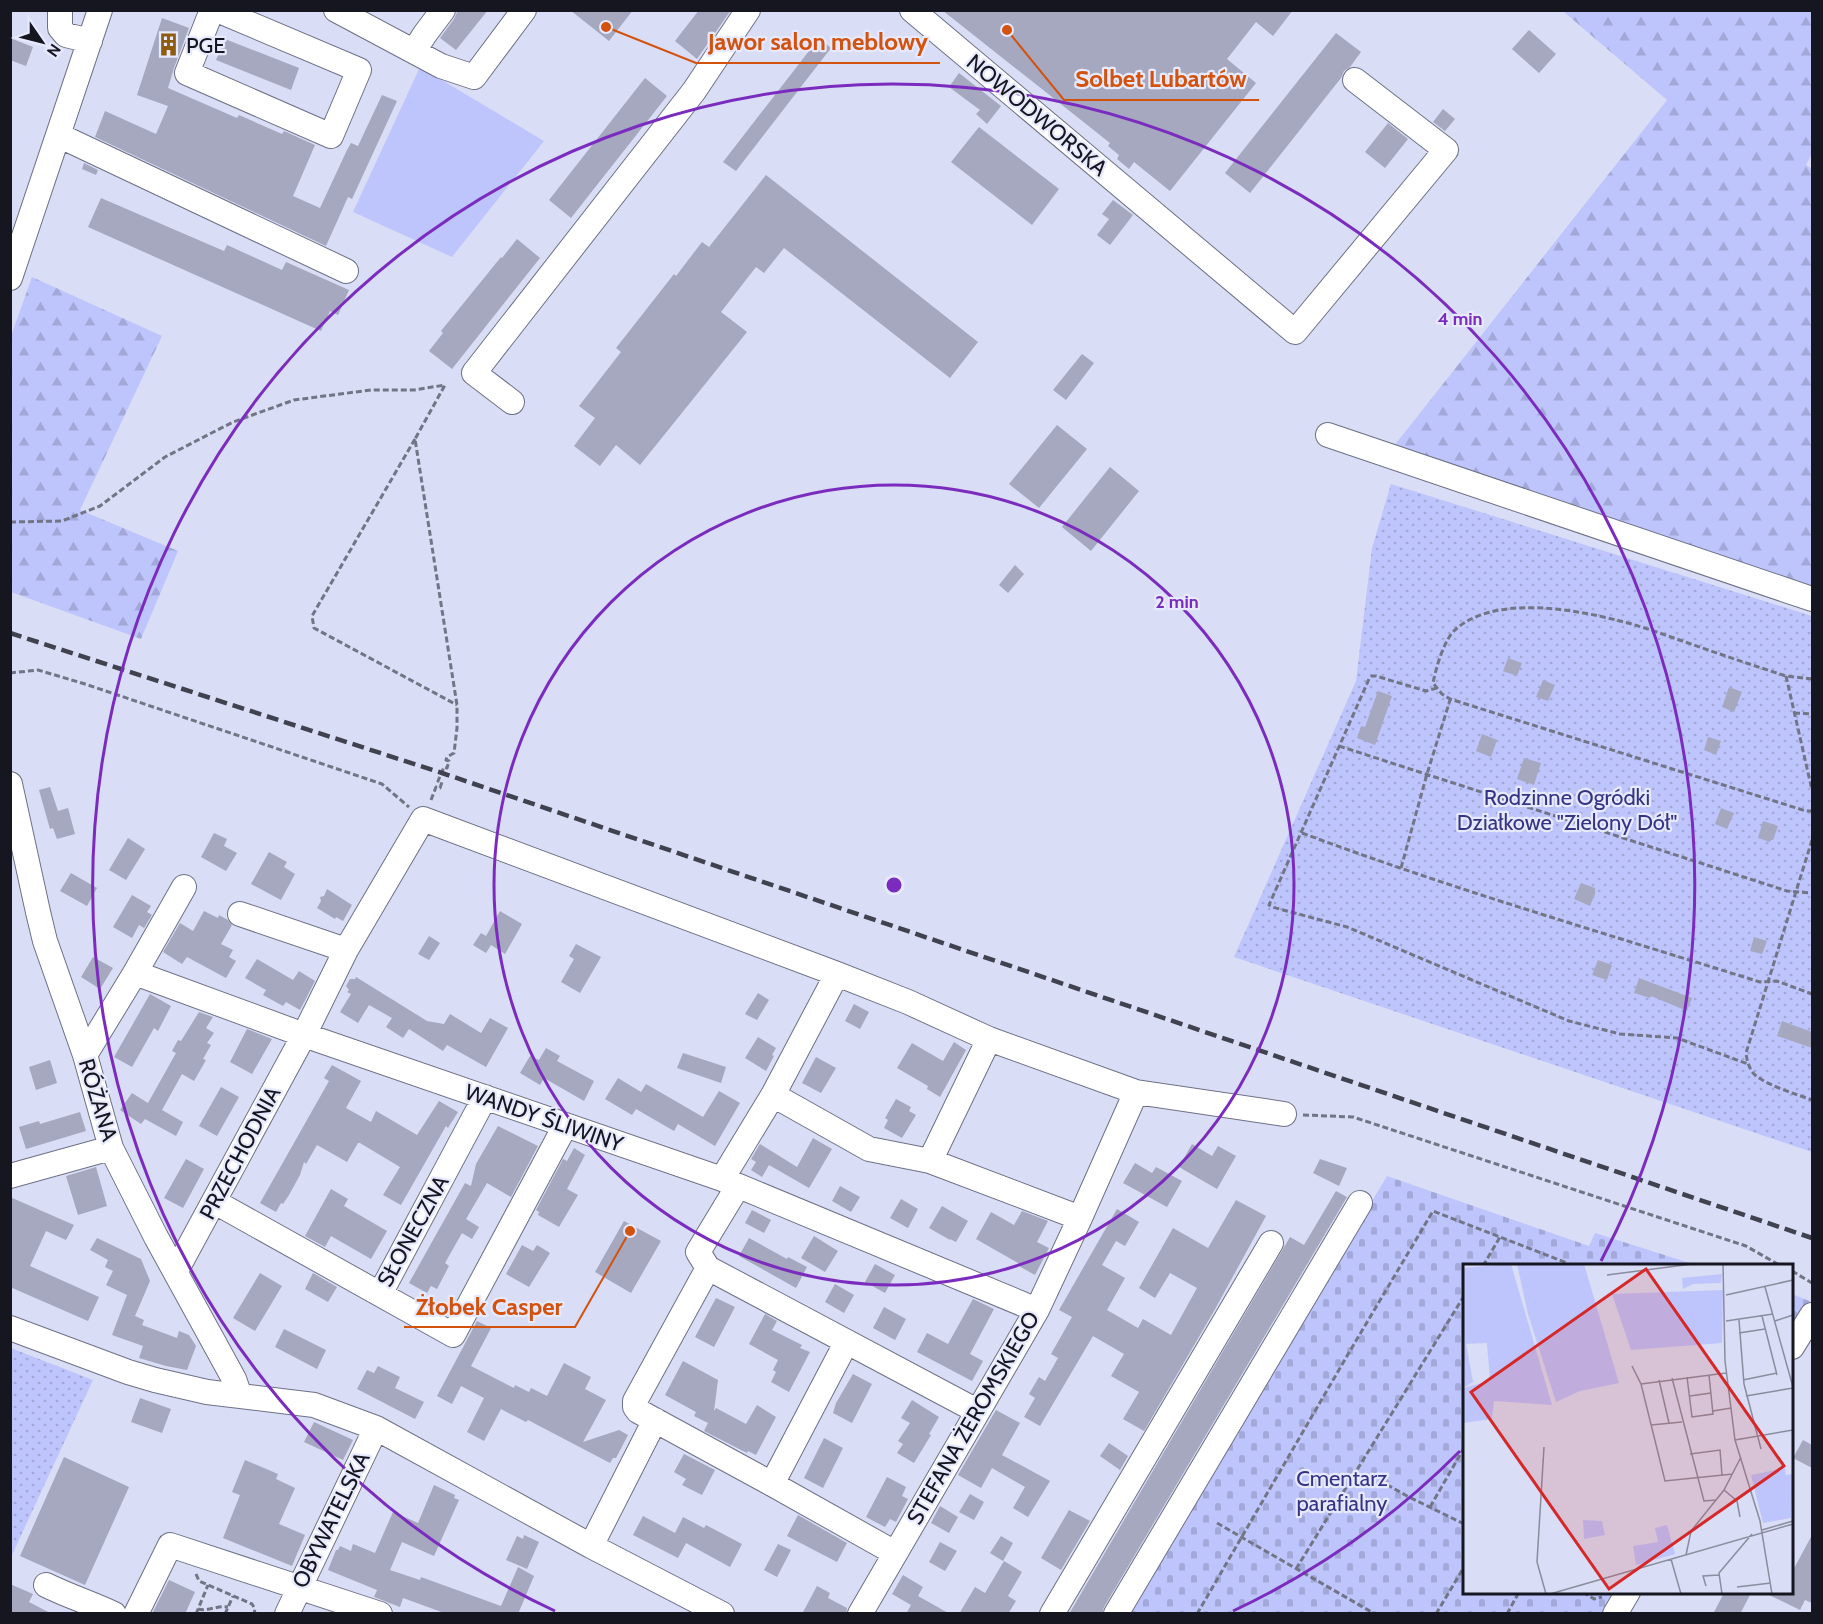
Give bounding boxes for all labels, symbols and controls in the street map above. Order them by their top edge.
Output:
north arrow [12,12,72,72]
callout: Jawor salon meblowy [696,21,940,63]
text: Jawor salon meblowy [707,27,928,56]
building icon: PGE [155,32,181,58]
place label: PGE [186,32,226,59]
text: N [43,40,65,60]
street label: NOWODWORSKA [961,48,1113,182]
callout: Solbet Lubartów [1064,58,1259,100]
text: Solbet Lubartów [1075,64,1247,93]
text: 4 min [1437,308,1483,330]
text: 2 min [1155,591,1199,613]
park label: Rodzinne Ogródki Działkowe "Zielony Dół" [1457,784,1677,836]
centre of rings [884,875,904,895]
street label: RÓŻANA [73,1055,123,1145]
street label: WANDY ŚLIWINY [461,1078,627,1158]
street label: PRZECHODNIA [194,1082,287,1224]
street label: SŁONECZNA [371,1170,455,1291]
inset map [1463,1264,1793,1594]
callout: Żłobek Casper [404,1285,575,1327]
text: Żłobek Casper [416,1292,562,1321]
street label: STEFANA ŻEROMSKIEGO [901,1307,1045,1529]
street label: OBYWATELSKA [286,1447,376,1592]
park label: Cmentarz parafialny [1296,1465,1388,1517]

